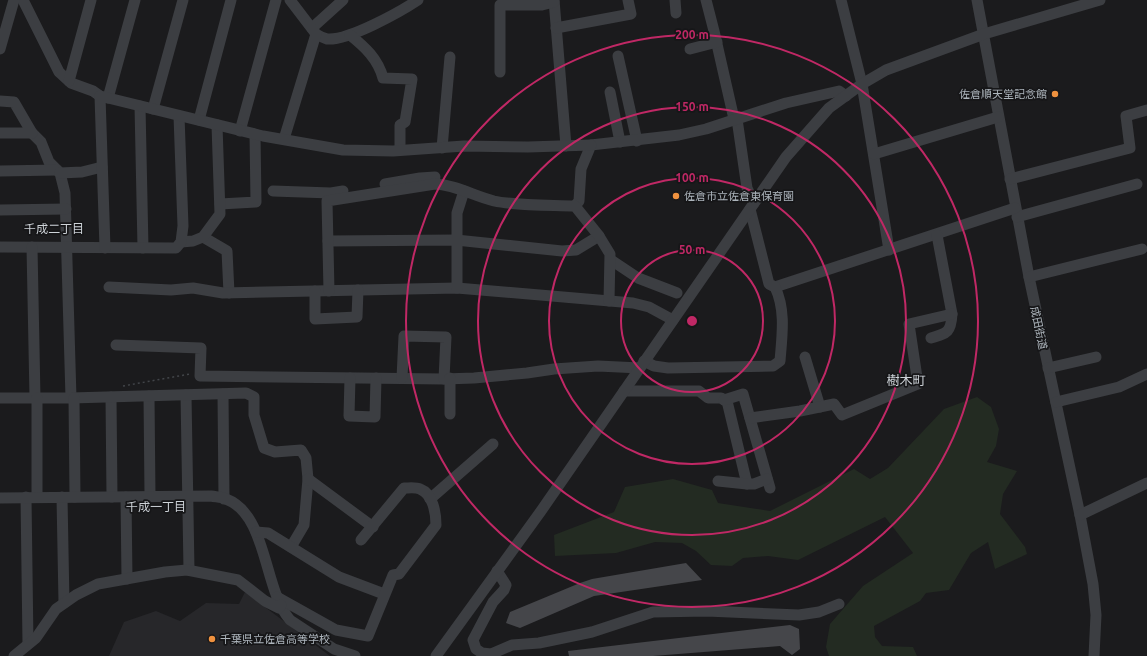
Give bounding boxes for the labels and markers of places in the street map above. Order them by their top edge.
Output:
place label: 佐倉順天堂記念館 [959,88,1047,100]
marker: 佐倉順天堂記念館 [1050,89,1060,99]
place label: 佐倉市立佐倉東保育園 [684,190,794,202]
marker: 佐倉市立佐倉東保育園 [671,191,681,201]
centre of rings [685,314,699,328]
place label: 千葉県立佐倉高等学校 [220,633,330,645]
marker: 千葉県立佐倉高等学校 [207,634,217,644]

